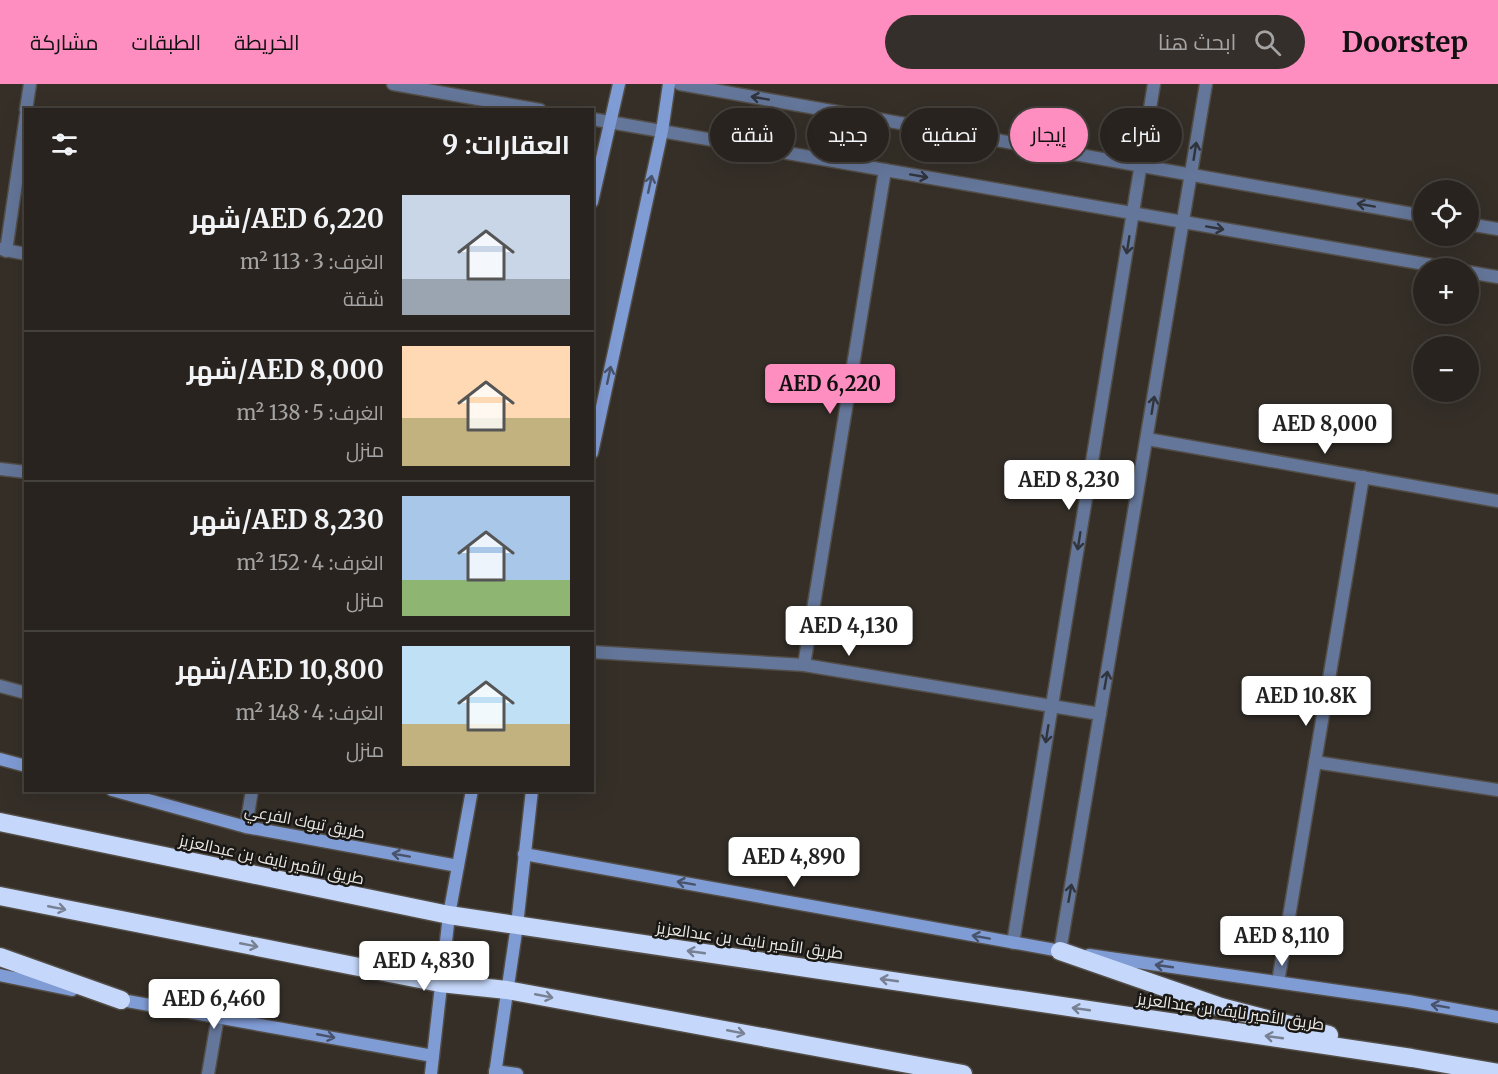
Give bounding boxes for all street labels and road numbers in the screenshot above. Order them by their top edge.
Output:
street label: طريق تبوك الفرعي [242,800,367,846]
street label: طريق الأمير نايف بن عبدالعزيز [177,829,366,889]
street label: طريق الأمير نايف بن عبدالعزيز [654,917,845,964]
street label: طريق الأمير نايف بن عبدالعزيز [1135,988,1326,1035]

